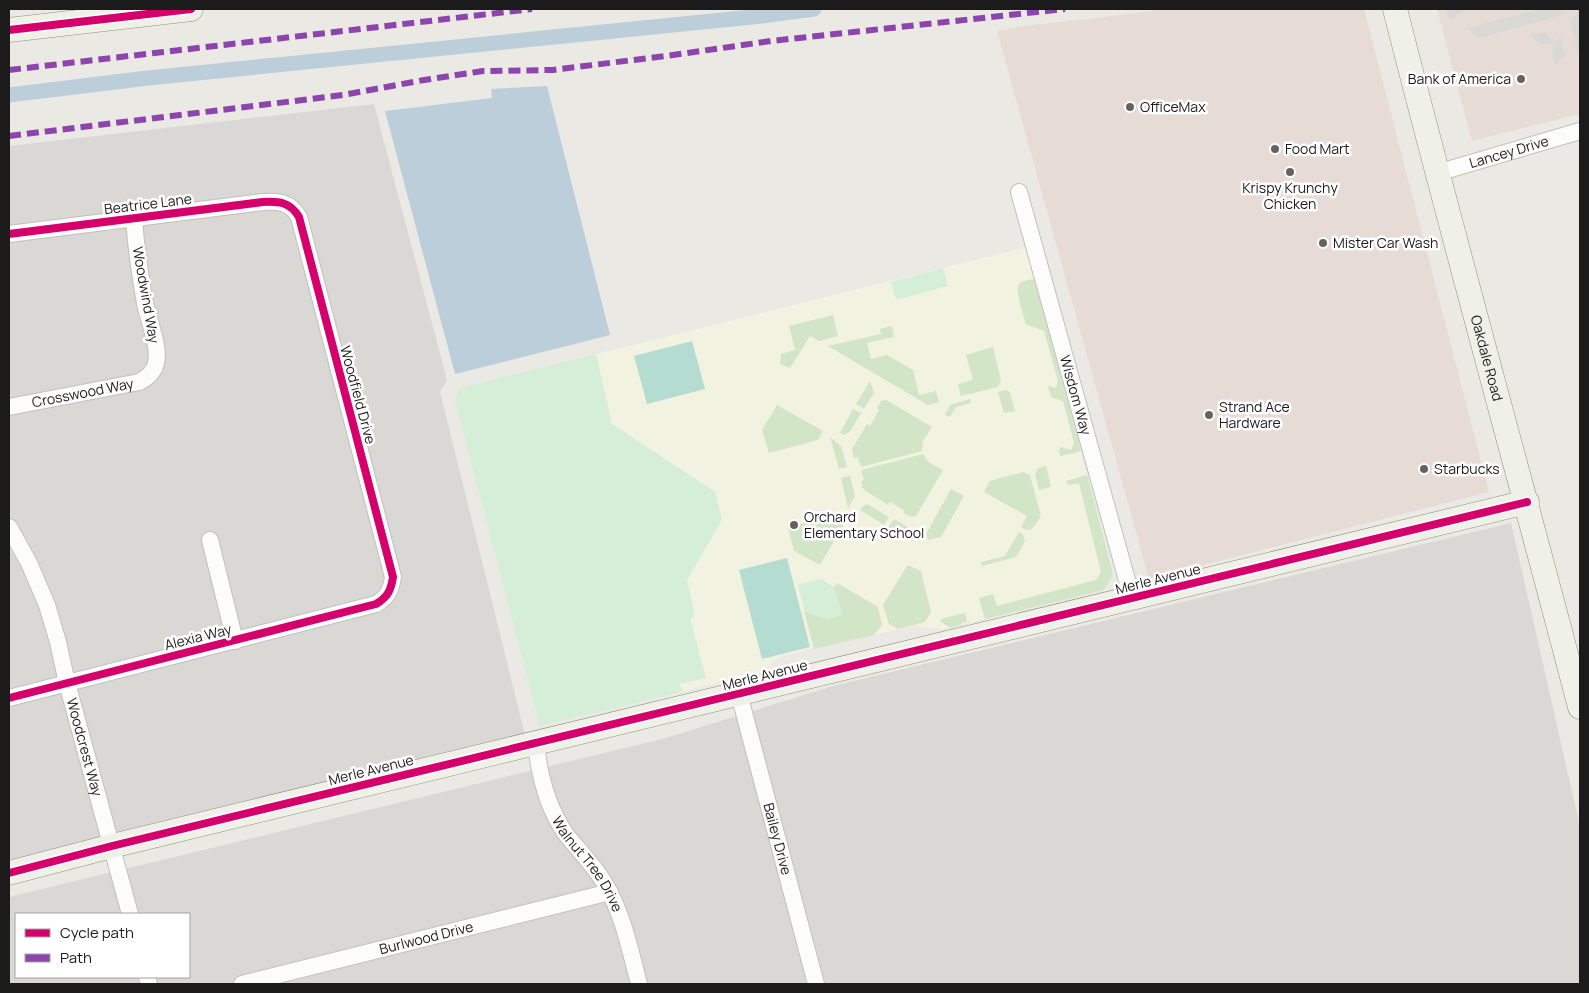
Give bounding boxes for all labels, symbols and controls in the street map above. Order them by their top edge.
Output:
place label: Bank of America [1408,69,1511,88]
marker: Bank of America [1515,73,1527,85]
place label: OfficeMax [1140,97,1206,116]
marker: OfficeMax [1124,101,1136,113]
street label: Lancey Drive [1467,131,1551,172]
place label: Food Mart [1285,139,1350,158]
marker: Food Mart [1269,143,1281,155]
marker: Krispy Krunchy Chicken [1284,166,1296,178]
place label: Krispy Krunchy Chicken [1242,178,1338,213]
street label: Beatrice Lane [103,189,193,218]
place label: Mister Car Wash [1333,233,1438,252]
marker: Mister Car Wash [1317,237,1329,249]
street label: Woodwind Way [129,245,164,345]
street label: Oakdale Road [1467,313,1508,403]
street label: Woodfield Drive [336,344,381,446]
street label: Wisdom Way [1056,353,1096,438]
street label: Crosswood Way [30,373,136,411]
place label: Strand Ace Hardware [1219,397,1290,432]
marker: Strand Ace Hardware [1203,409,1215,421]
place label: Starbucks [1434,459,1500,478]
marker: Starbucks [1418,463,1430,475]
place label: Orchard Elementary School [804,507,924,542]
marker: Orchard Elementary School [788,519,800,531]
street label: Merle Avenue [1113,559,1202,598]
street label: Alexia Way [162,619,234,654]
street label: Merle Avenue [720,655,809,694]
street label: Woodcrest Way [63,696,108,799]
street label: Merle Avenue [326,750,415,789]
street label: Bailey Drive [759,801,797,877]
street label: Walnut Tree Drive [548,813,627,915]
legend [15,913,190,978]
street label: Burlwood Drive [377,917,475,958]
text: Cycle path [60,922,134,943]
text: Path [60,947,92,968]

